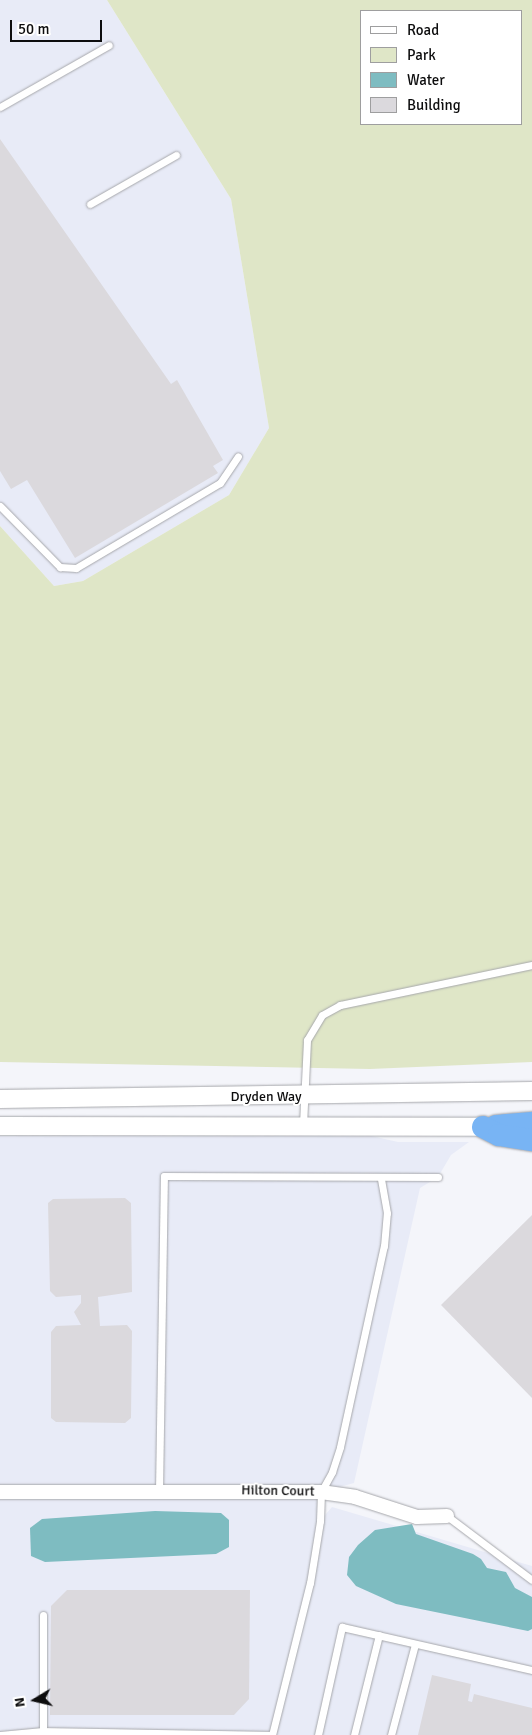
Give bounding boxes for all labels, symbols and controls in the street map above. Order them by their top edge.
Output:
scale bar [12,10,105,42]
legend [360,10,522,125]
text: 50 m [18,20,49,38]
text: Road [407,21,439,39]
text: Park [407,46,436,64]
text: Water [407,71,445,89]
text: Building [407,96,461,114]
street label: Dryden Way [230,1089,302,1105]
street label: Hilton Court [241,1482,315,1500]
north arrow [10,1675,60,1725]
text: N [11,1696,29,1709]

